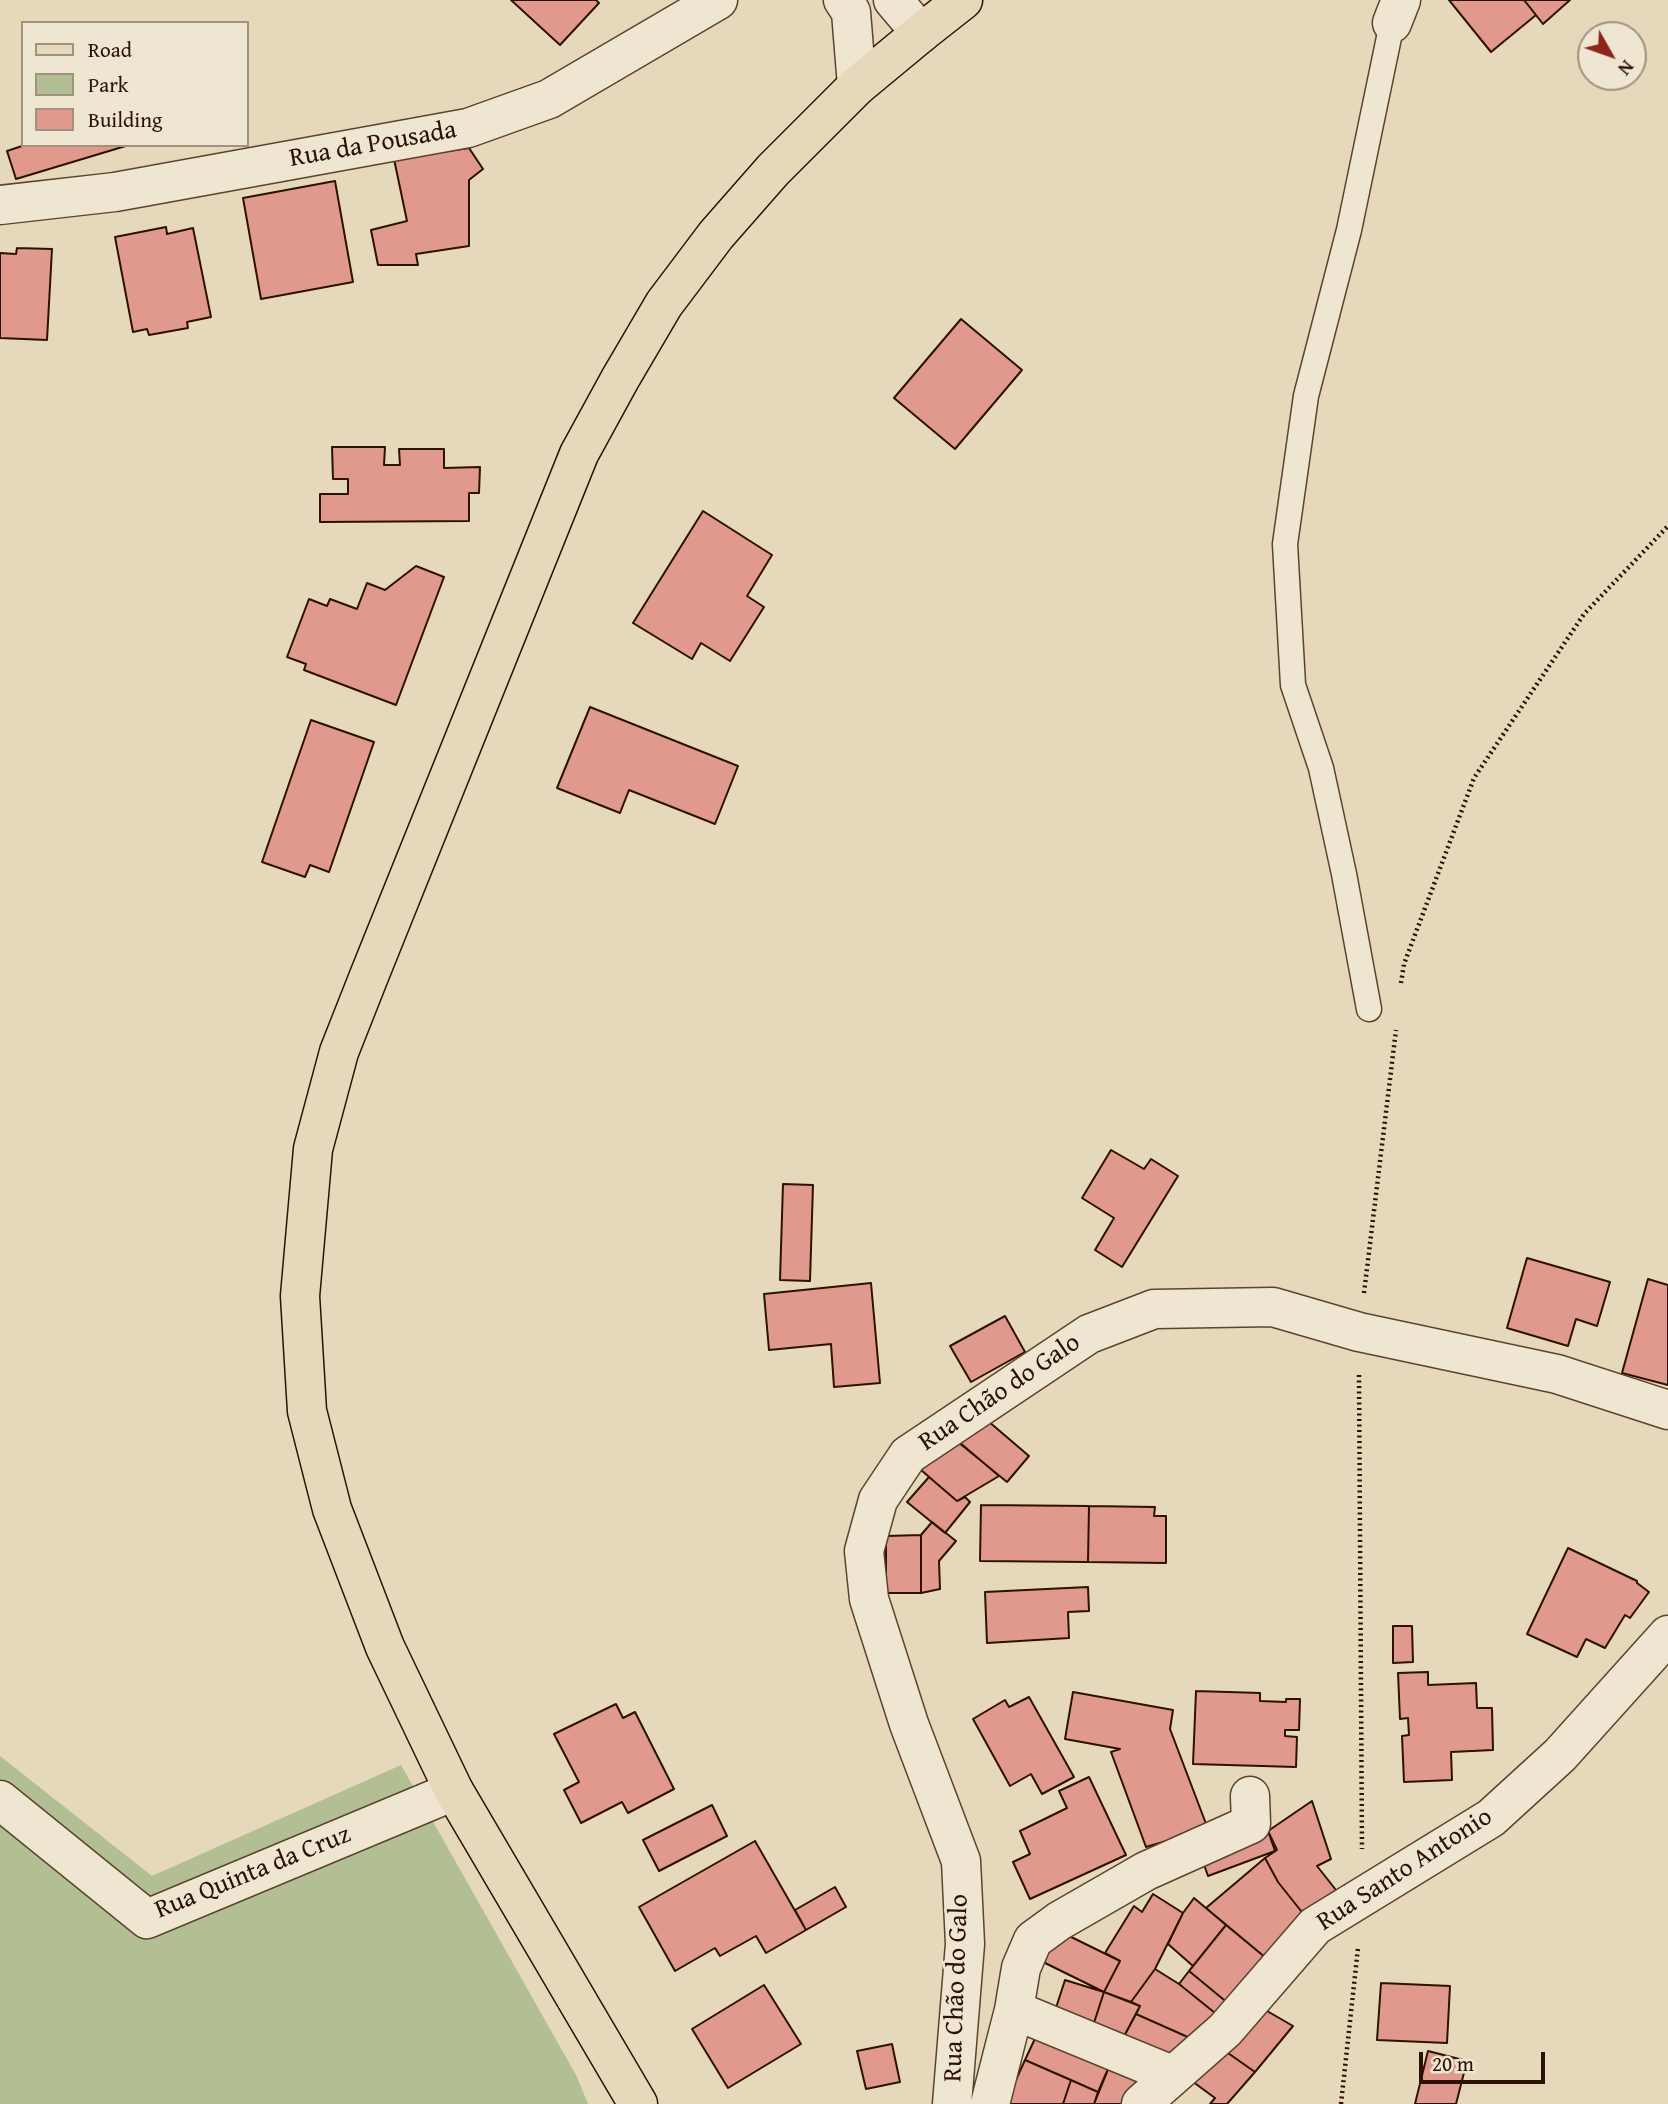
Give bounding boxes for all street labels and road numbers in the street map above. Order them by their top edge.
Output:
street label: Rua da Pousada [287,115,459,175]
street label: Rua Chão do Galo [913,1327,1087,1459]
street label: Rua Santo Antonio [1311,1802,1499,1938]
street label: Rua Quinta da Cruz [151,1820,355,1926]
street label: Rua Chão do Galo [938,1893,976,2083]

